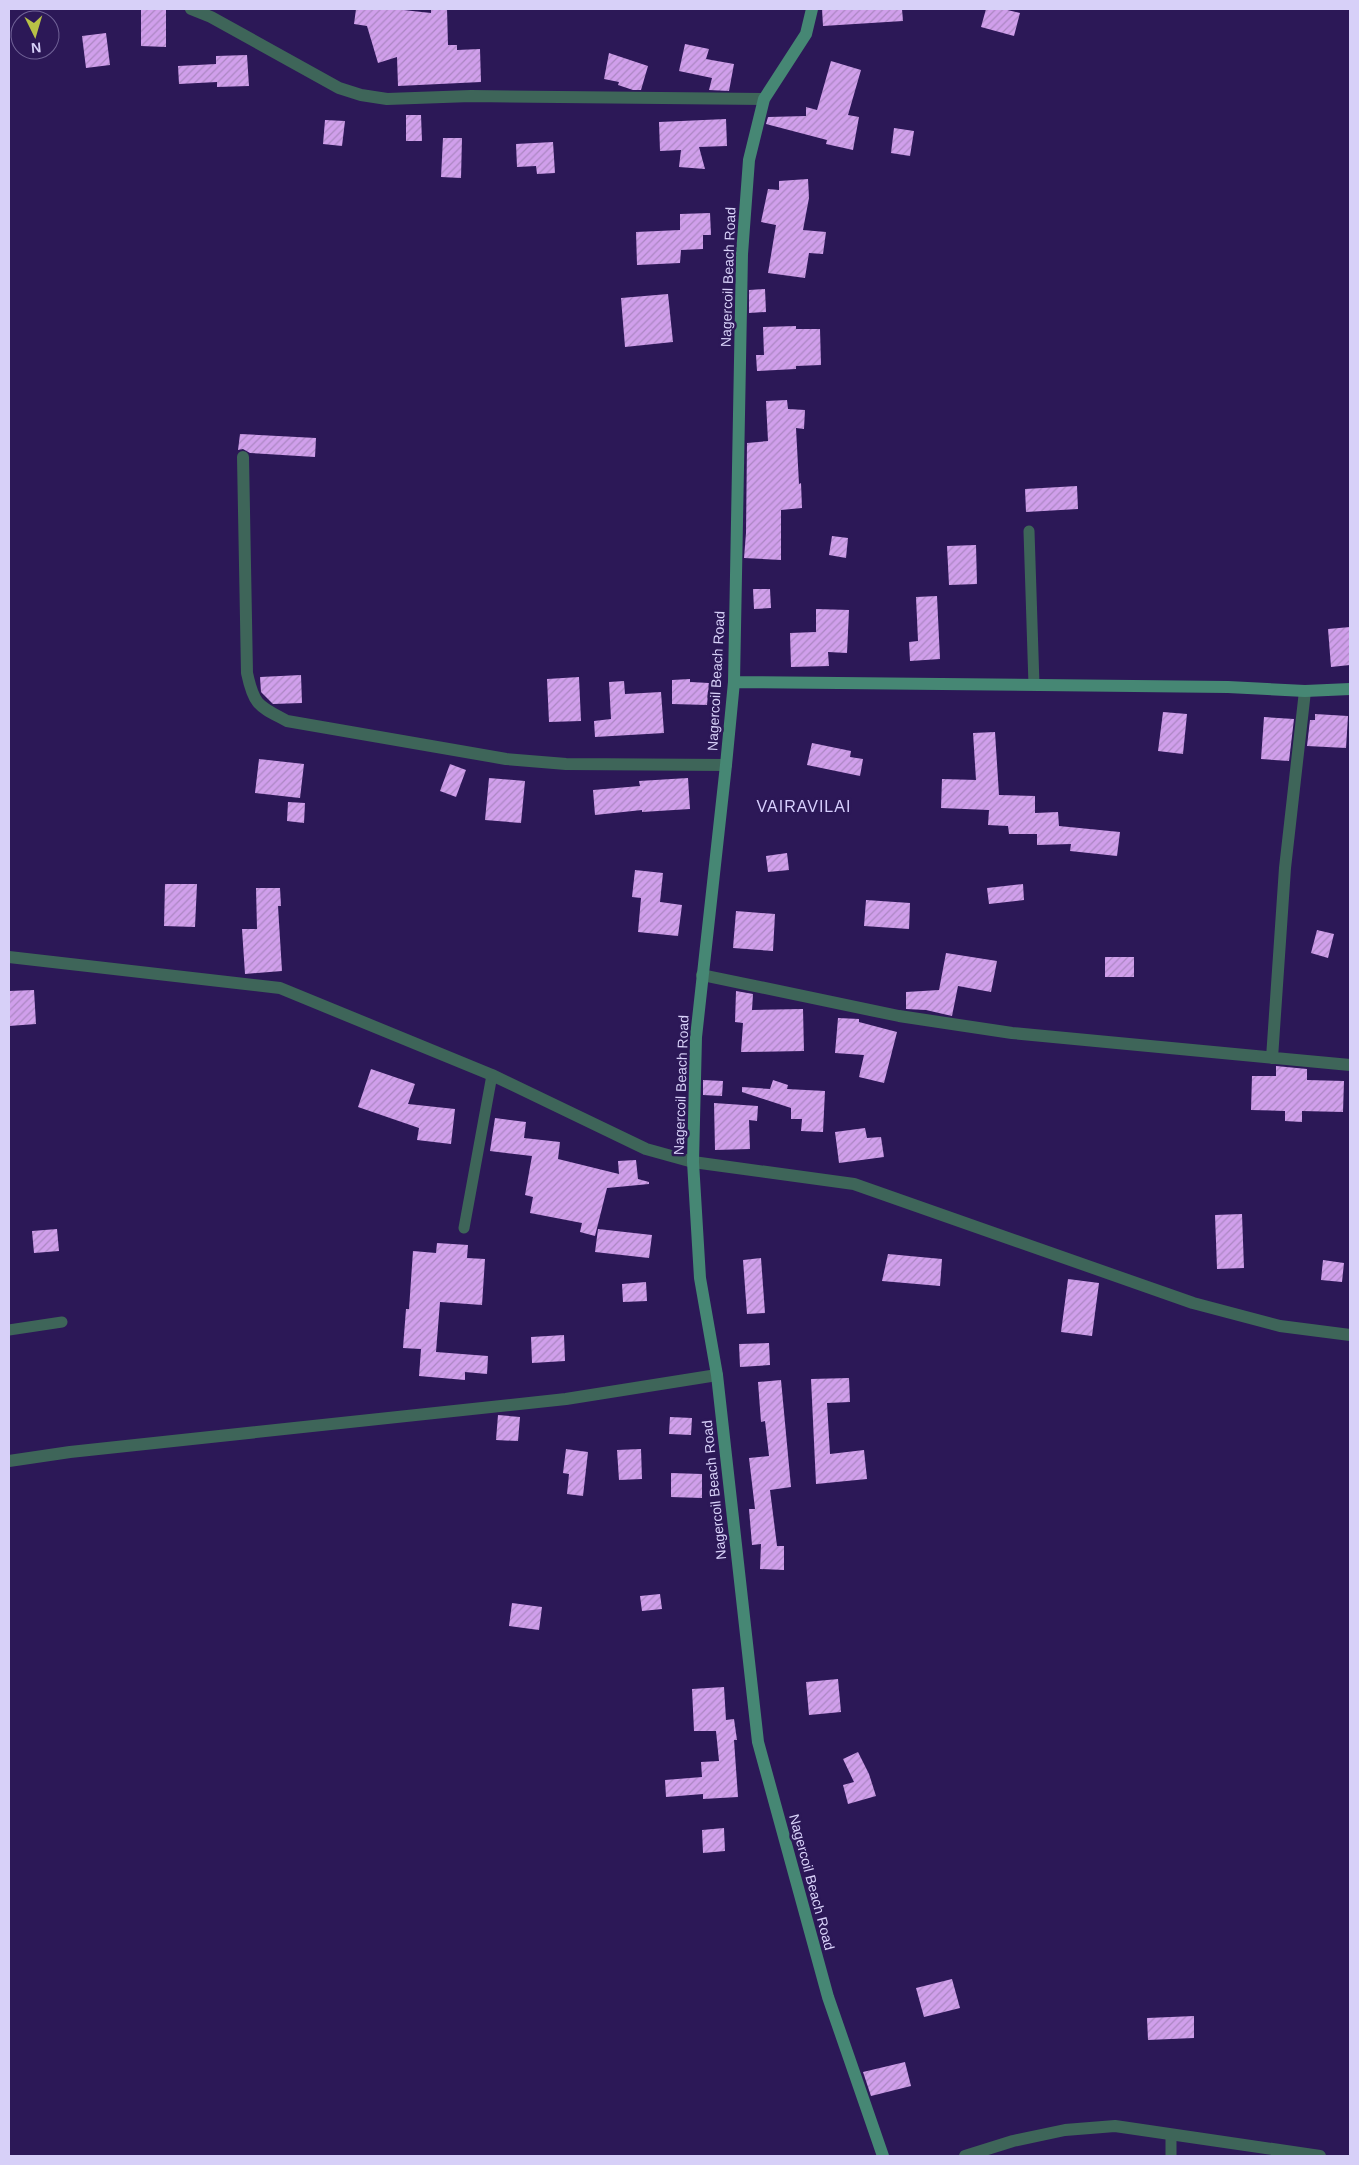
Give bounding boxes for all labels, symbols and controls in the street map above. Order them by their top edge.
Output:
north arrow [10,10,60,60]
text: N [30,40,42,56]
street label: Nagercoil Beach Road [718,207,738,347]
street label: Nagercoil Beach Road [704,611,728,751]
district label: VAIRAVILAI [757,798,851,815]
street label: Nagercoil Beach Road [671,1015,691,1155]
street label: Nagercoil Beach Road [699,1420,729,1560]
street label: Nagercoil Beach Road [786,1812,838,1952]

